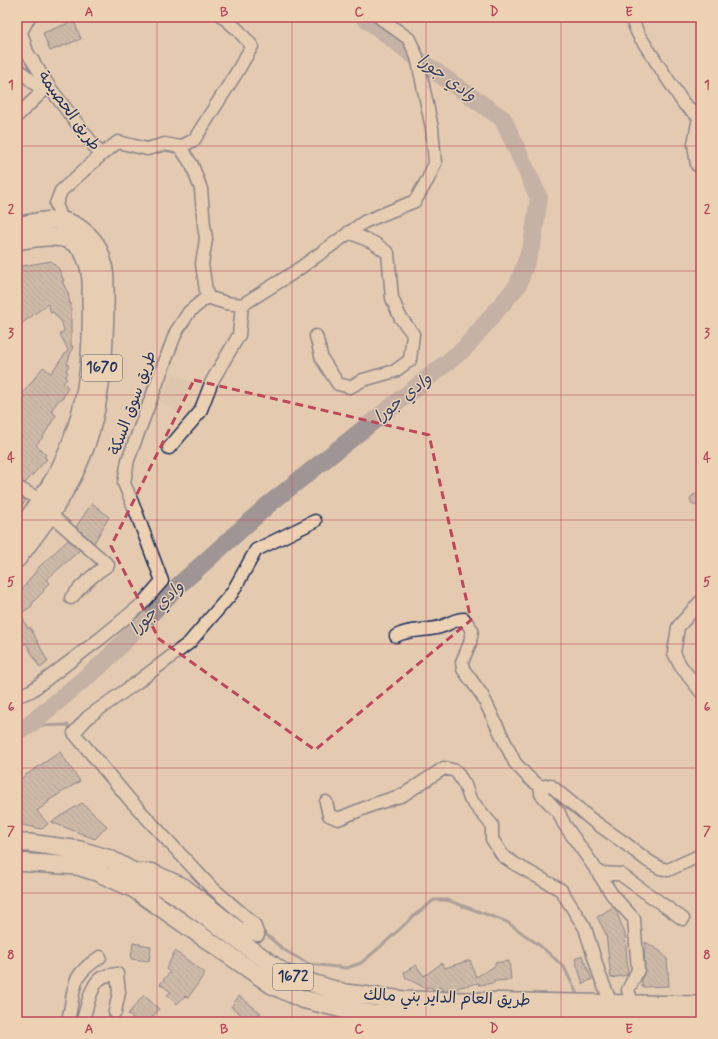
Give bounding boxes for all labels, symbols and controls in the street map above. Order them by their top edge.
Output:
text: A [85,4,93,21]
text: B [220,4,229,21]
text: C [354,4,364,21]
text: D [490,4,499,21]
text: E [625,4,633,21]
water label: وادي جورا [413,49,481,108]
street label: طريق الحصيمة [33,67,105,155]
text: 1 [8,77,14,94]
text: 1 [704,77,710,94]
text: 2 [8,201,15,218]
text: 2 [704,201,711,218]
text: 3 [8,325,14,342]
text: 3 [704,325,710,342]
street label: طريق سوق السكة [104,348,162,458]
road number: 1670 [82,355,122,381]
water label: وادي جورا [370,368,437,429]
text: 4 [7,450,15,467]
text: 4 [703,450,711,467]
text: 5 [7,574,15,591]
text: 5 [703,574,711,591]
water label: وادي جورا [125,576,190,640]
text: 6 [8,699,15,716]
text: 6 [704,699,711,716]
text: 7 [7,823,15,840]
text: 7 [703,823,711,840]
text: 8 [7,947,15,964]
text: 8 [703,947,711,964]
road number: 1672 [273,964,313,990]
street label: طريق العام الداير بني مالك [363,985,531,1014]
text: A [85,1021,93,1038]
text: B [220,1021,229,1038]
text: C [354,1021,364,1038]
text: D [490,1021,499,1038]
text: E [625,1021,633,1038]

